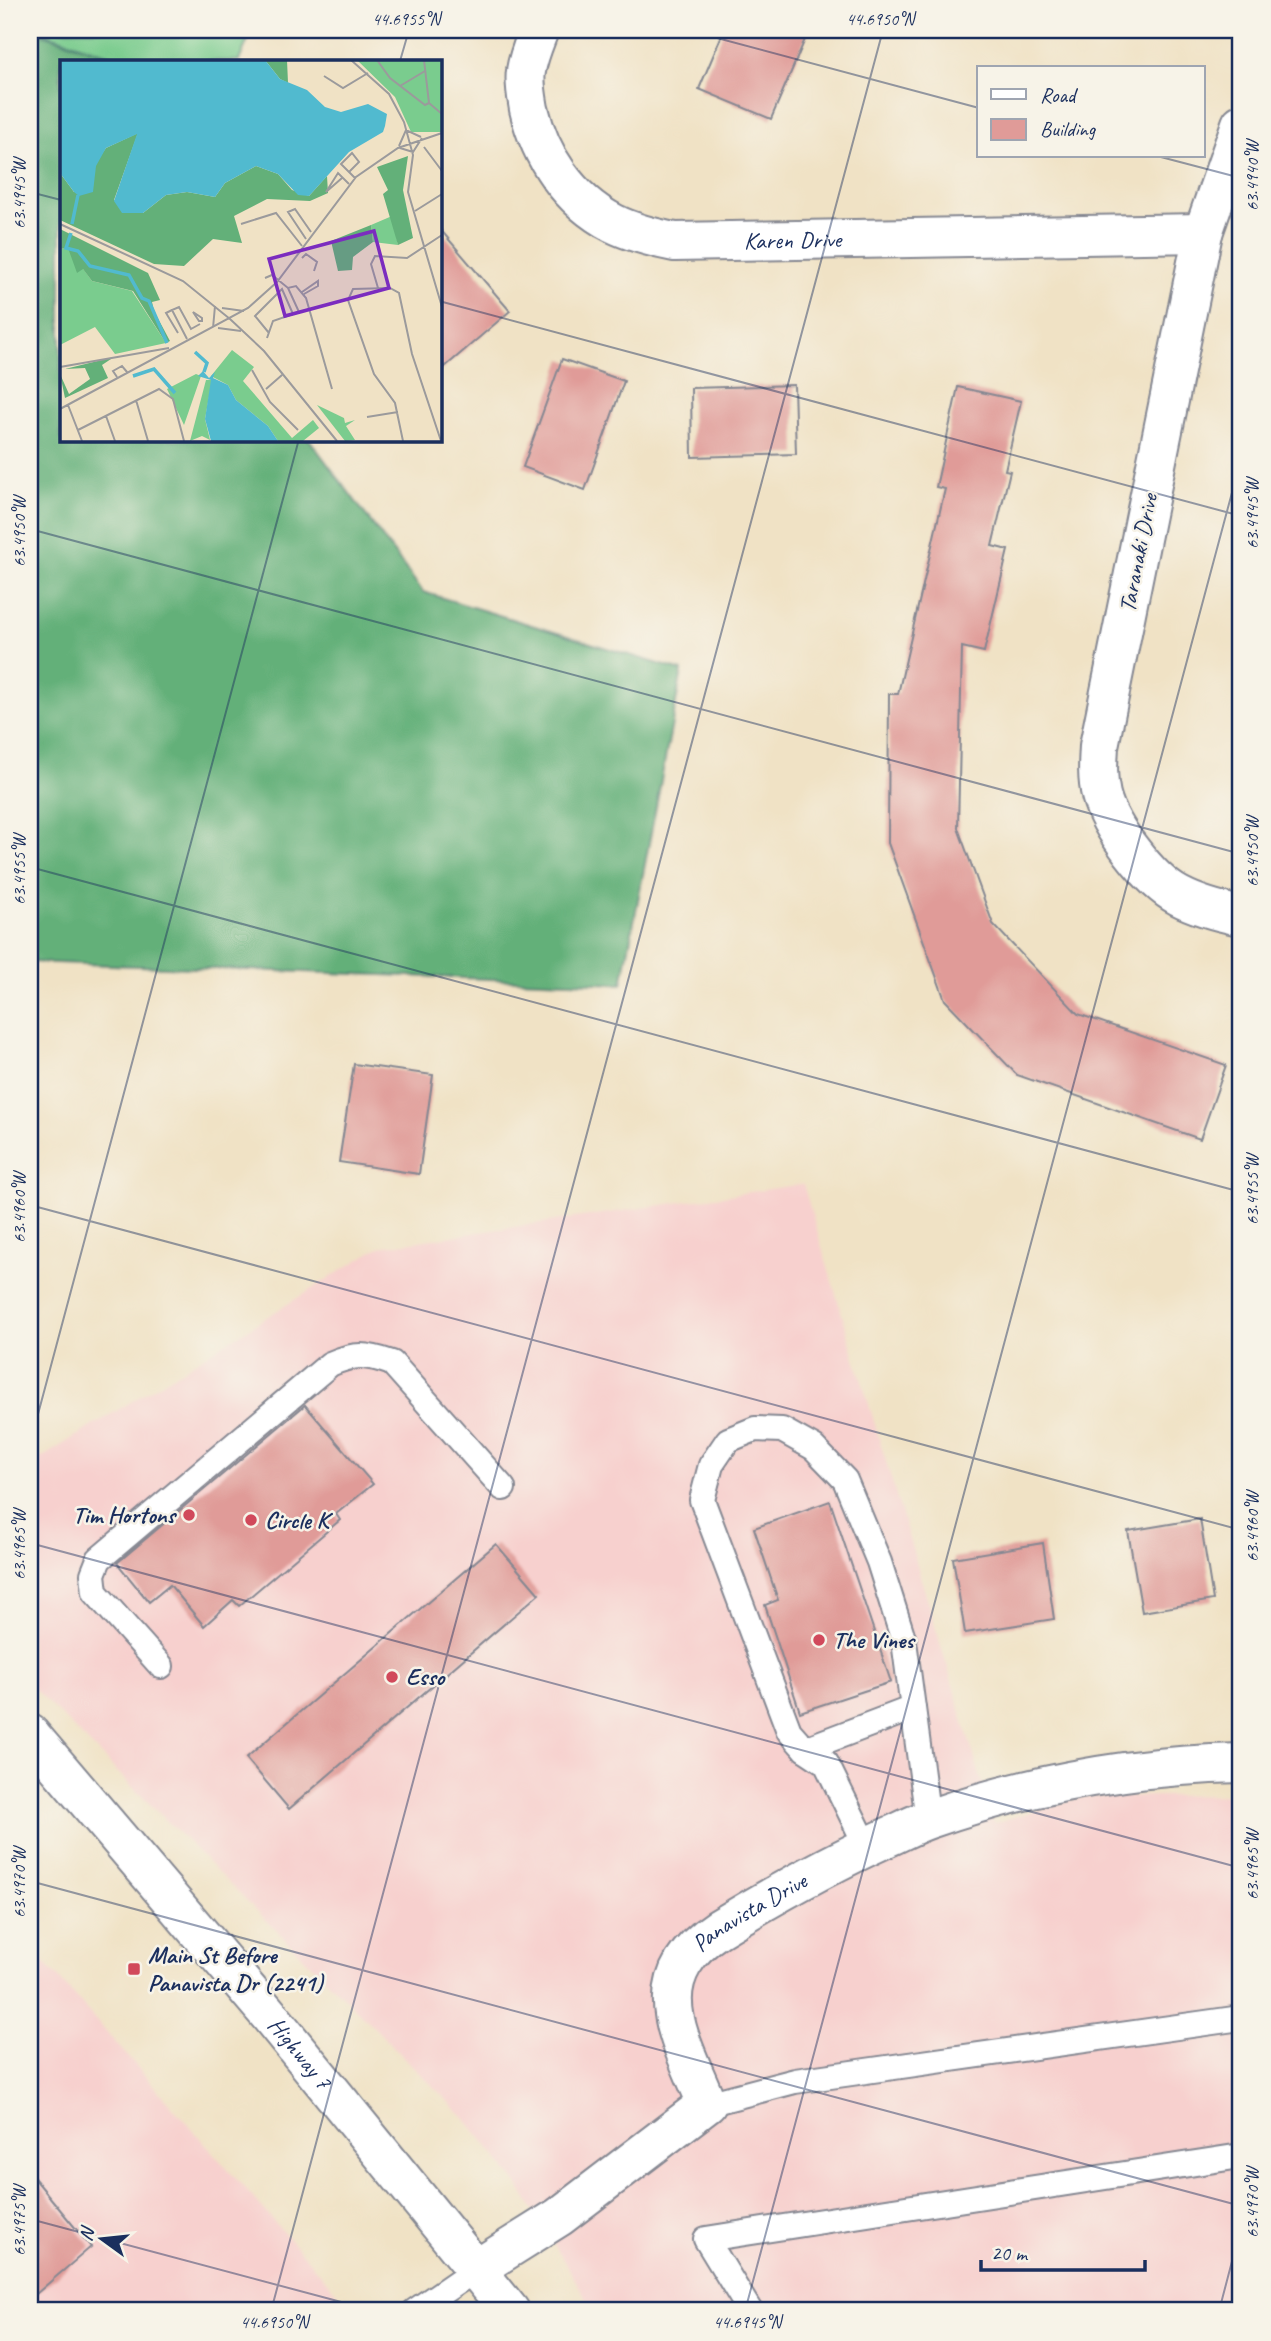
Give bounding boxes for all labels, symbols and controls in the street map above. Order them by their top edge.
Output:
text: 44.6955°N [372,8,443,30]
text: 44.6950°N [846,8,917,30]
inset map [60,60,441,441]
legend [977,66,1204,158]
text: Road [1040,82,1079,108]
text: Building [1040,116,1097,142]
text: 63.4940°W [1241,138,1263,211]
text: 63.4945°W [8,156,30,229]
street label: Karen Drive [744,224,844,256]
text: 63.4945°W [1241,476,1263,549]
street label: Taranaki Drive [1112,489,1165,615]
text: 63.4950°W [8,494,30,567]
text: 63.4950°W [1241,814,1263,887]
text: 63.4955°W [8,832,30,905]
text: 63.4955°W [1241,1152,1263,1225]
text: 63.4960°W [8,1170,30,1243]
text: 63.4960°W [1241,1489,1263,1562]
place label: Tim Hortons [73,1500,178,1530]
place label: Circle K [265,1505,334,1535]
text: 63.4965°W [8,1507,30,1580]
marker: Tim Hortons [181,1507,197,1523]
marker: Circle K [243,1512,259,1528]
place label: The Vines [833,1625,916,1655]
marker: The Vines [811,1632,827,1648]
place label: Esso [406,1662,447,1692]
marker: Esso [384,1669,400,1685]
text: 63.4965°W [1241,1827,1263,1900]
text: 63.4970°W [8,1845,30,1918]
street label: Panavista Drive [685,1865,814,1958]
place label: Main St Before Panavista Dr (2241) [148,1940,325,1998]
marker: Main St Before Panavista Dr (2241) [126,1961,142,1977]
street label: Highway 7 [262,2011,339,2096]
text: 63.4970°W [1241,2165,1263,2238]
text: 63.4975°W [8,2183,30,2256]
north arrow [66,2204,136,2274]
text: N [73,2223,100,2244]
scale bar [981,2229,1145,2273]
text: 20 m [991,2240,1029,2266]
text: 44.6950°N [240,2311,311,2333]
text: 44.6945°N [713,2311,784,2333]

